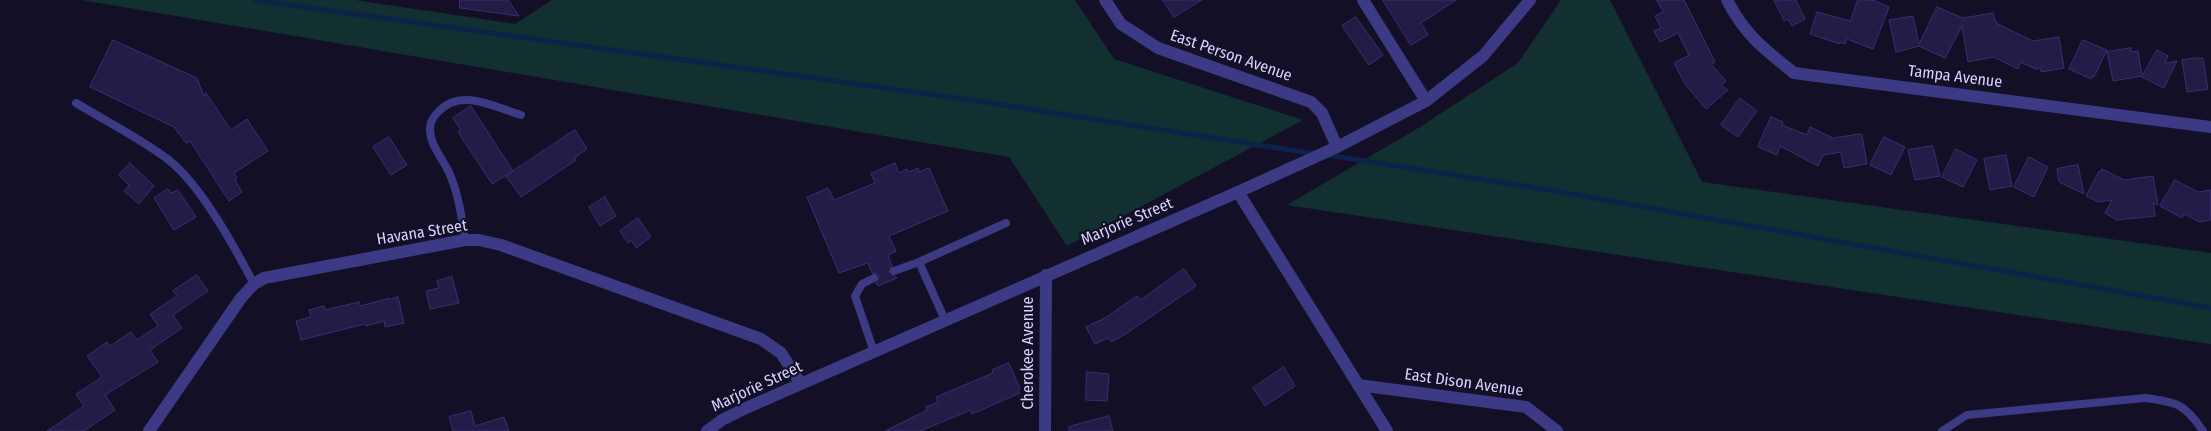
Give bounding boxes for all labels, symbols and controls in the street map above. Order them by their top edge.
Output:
street label: East Person Avenue [1168,26,1294,86]
street label: Tampa Avenue [1907,62,2003,92]
street label: Marjorie Street [1078,194,1176,250]
street label: Havana Street [375,216,469,250]
street label: Cherokee Avenue [1019,297,1039,409]
street label: Marjorie Street [709,358,805,416]
street label: East Dison Avenue [1403,365,1525,401]

